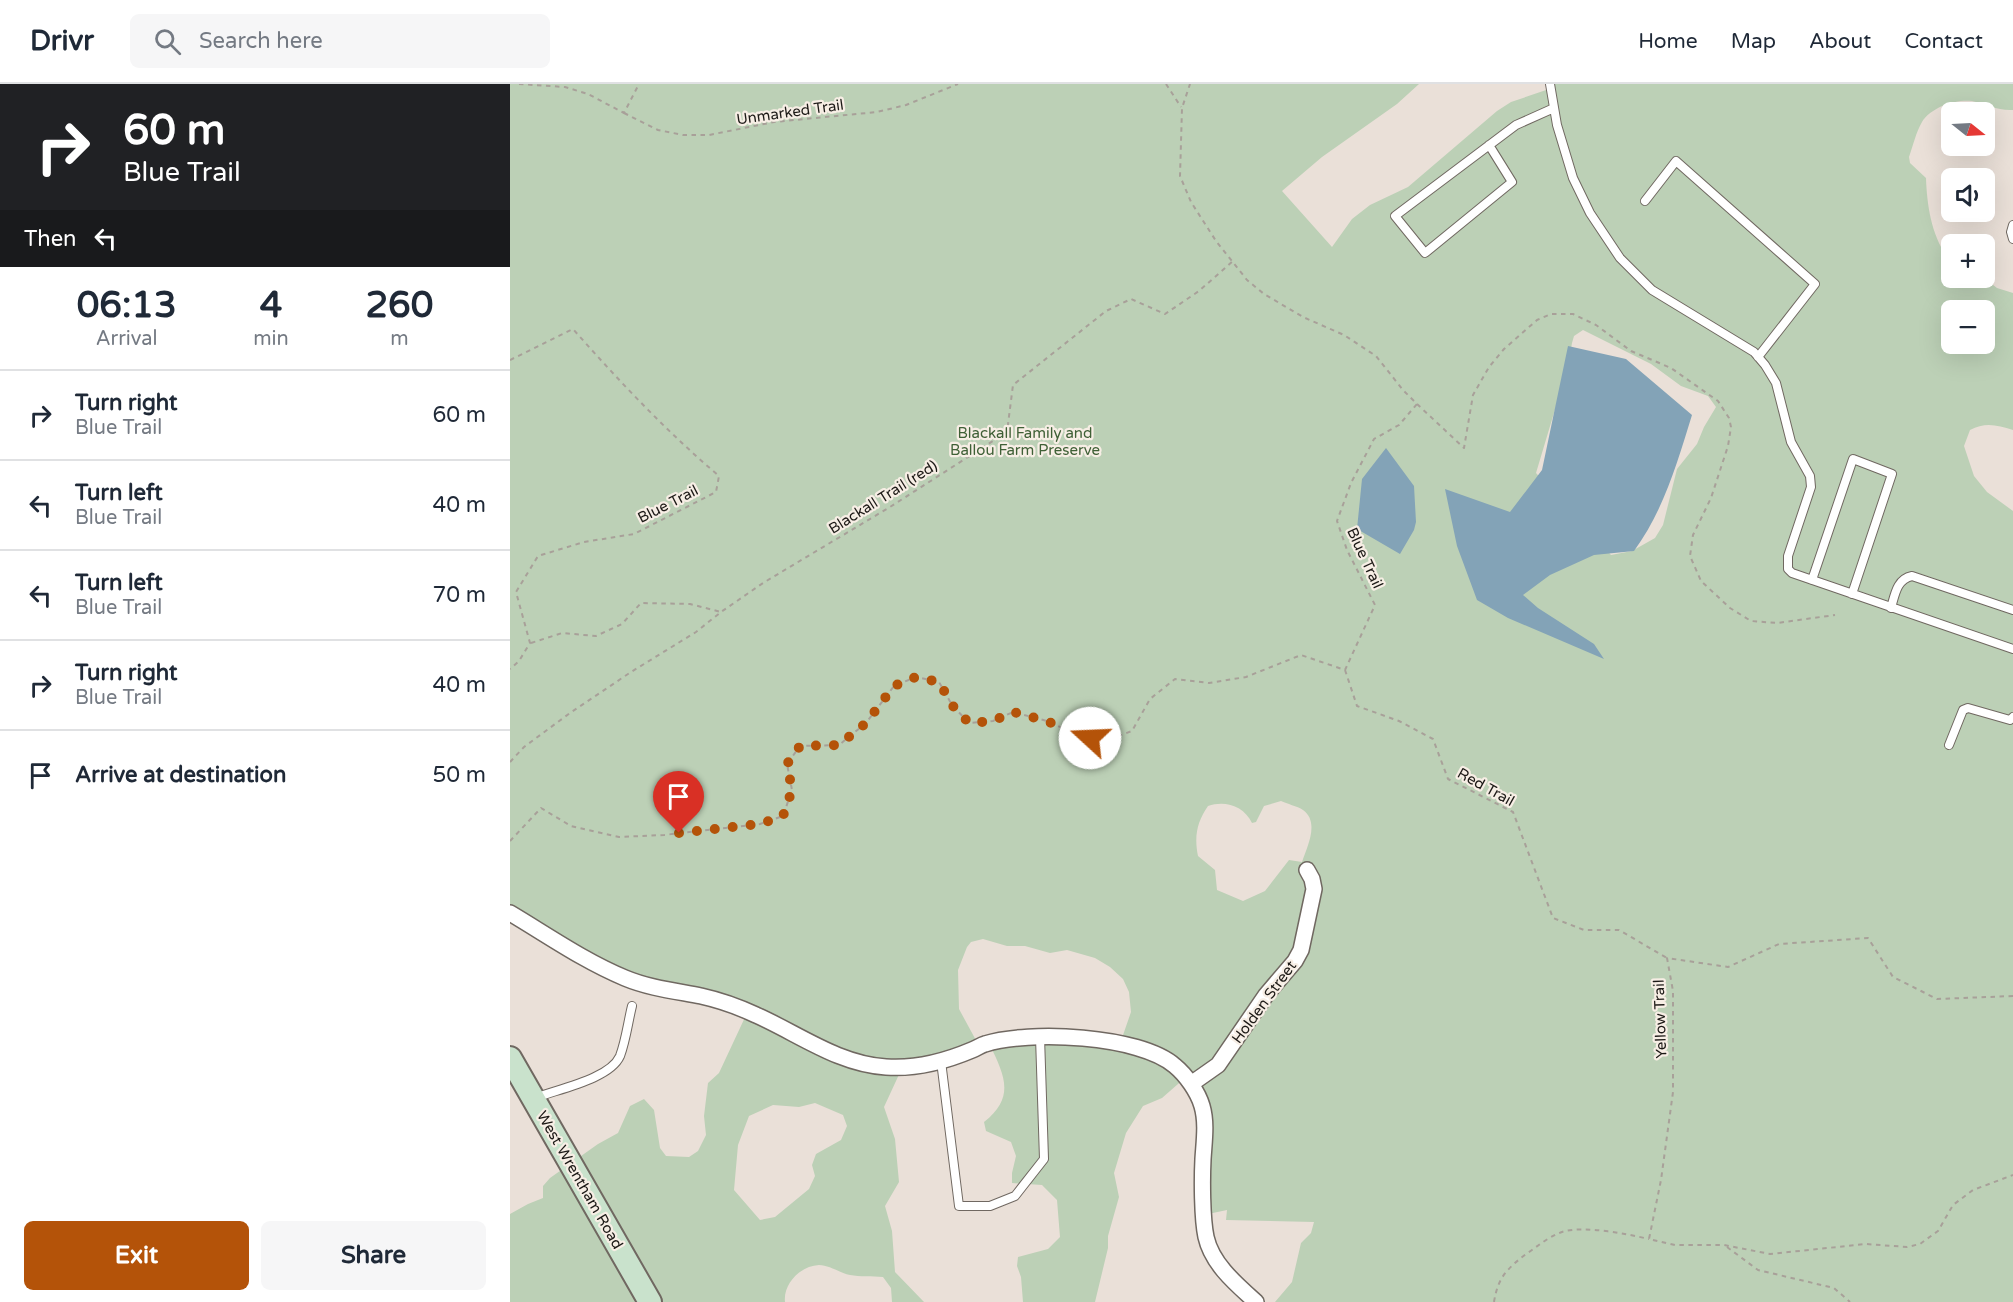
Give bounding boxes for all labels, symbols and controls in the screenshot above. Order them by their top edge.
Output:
search box [130,14,550,68]
text: Drivr [30,24,94,58]
icon: search [151,25,184,58]
text: Search here [199,28,323,54]
text: Home [1638,29,1698,54]
text: Map [1731,29,1776,54]
text: About [1809,29,1871,54]
text: Contact [1904,29,1983,54]
street label: Unmarked Trail [735,96,845,128]
north arrow [1941,102,1995,156]
map controls [1941,102,1995,354]
text: 60 m [123,105,225,156]
icon: right [24,108,102,186]
text: Blue Trail [123,156,241,189]
button: sound [1941,168,1995,222]
icon: left [89,222,122,255]
text: Then [24,226,77,252]
button: + [1941,234,1995,288]
text: 06:13 [77,284,177,327]
text: 4 [260,284,282,327]
text: 260 [365,284,433,327]
button: − [1941,300,1995,354]
text: Arrival [96,327,158,351]
text: min [253,327,289,351]
text: m [390,327,409,351]
text: Turn right [75,390,177,416]
icon: right [24,399,57,432]
text: 60 m [432,402,486,428]
text: Blue Trail [75,416,162,440]
park label: Blackall Family and Ballou Farm Preserve [950,424,1100,459]
street label: Blackall Trail (red) [825,456,941,538]
text: Turn left [75,480,163,506]
street label: Blue Trail [635,481,701,527]
icon: left [24,489,57,522]
text: 40 m [432,492,486,518]
text: Blue Trail [75,506,162,530]
street label: Blue Trail [1343,525,1387,591]
text: Turn left [75,570,163,596]
icon: left [24,579,57,612]
text: 70 m [432,582,486,608]
text: Blue Trail [75,596,162,620]
text: Turn right [75,660,177,686]
icon: right [24,669,57,702]
text: 40 m [432,672,486,698]
text: Blue Trail [75,686,162,710]
position arrow [1058,706,1122,770]
icon: arrive [24,759,57,792]
text: Arrive at destination [75,762,286,788]
text: 50 m [432,762,486,788]
street label: Red Trail [1454,764,1518,810]
pin [653,771,704,833]
icon: arrive [662,780,695,813]
street label: Holden Street [1228,957,1300,1047]
street label: Yellow Trail [1650,979,1670,1059]
street label: West Wrentham Road [533,1108,627,1252]
button: Exit [24,1221,249,1290]
button: Share [261,1221,486,1290]

